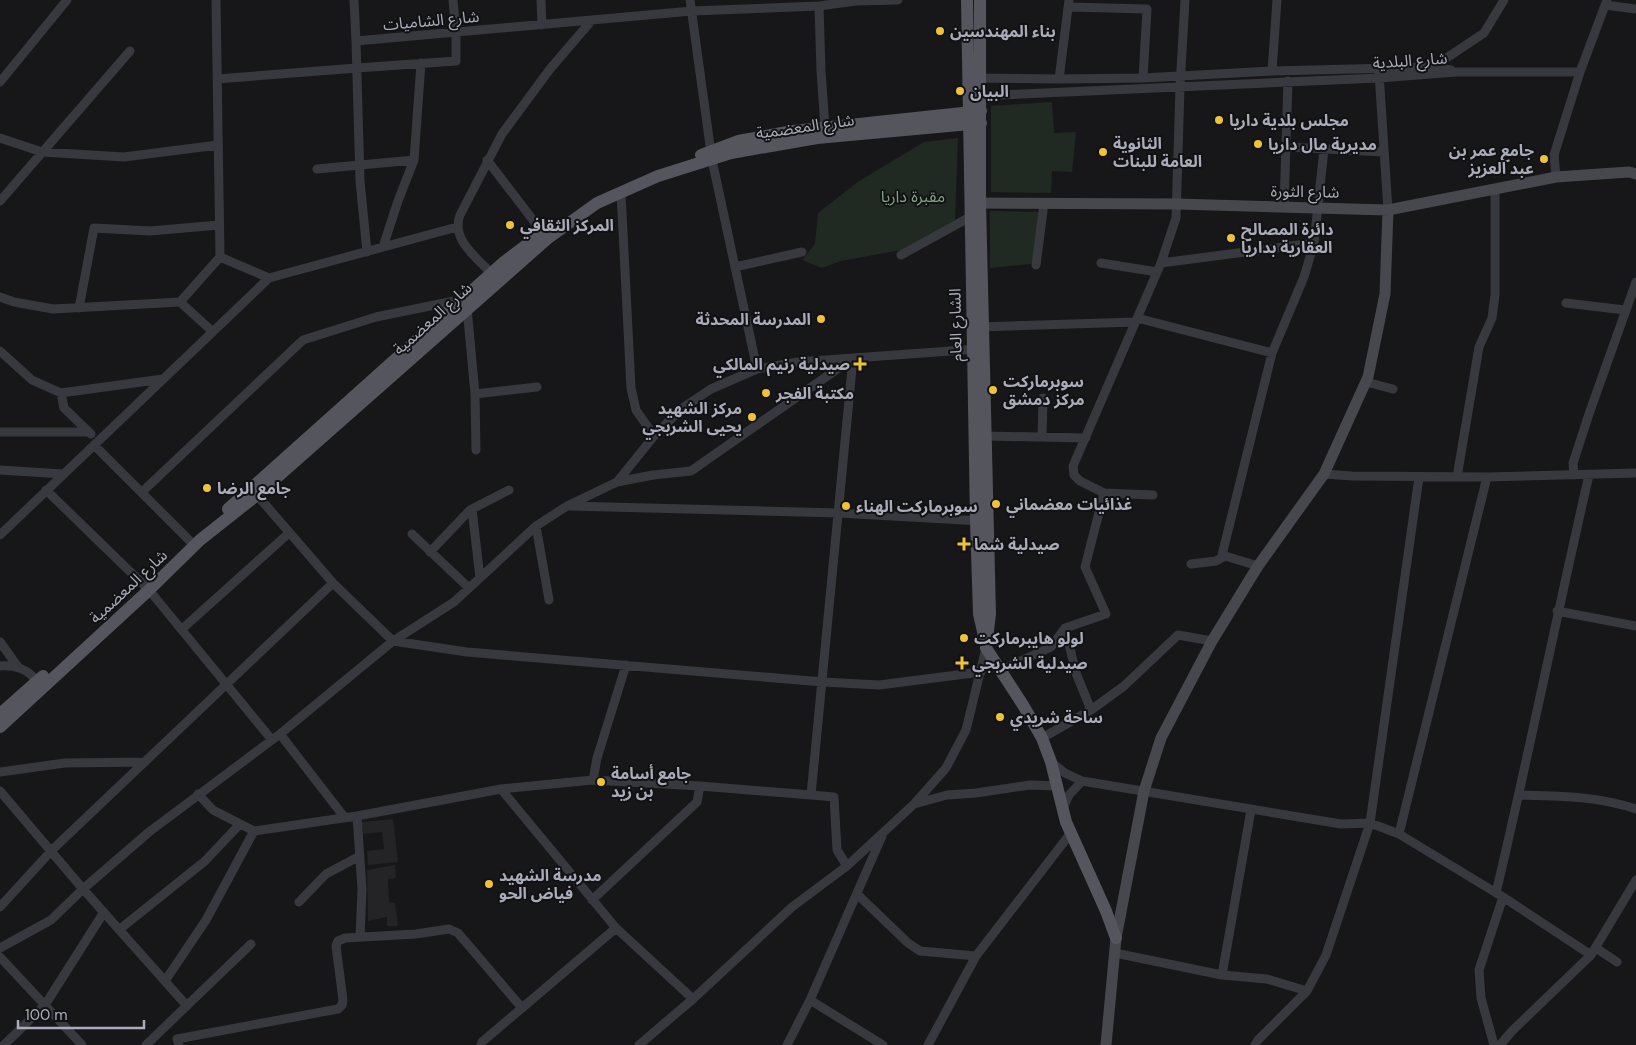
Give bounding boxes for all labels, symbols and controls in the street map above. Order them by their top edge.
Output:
street label: شارع الشاميات [382,6,480,37]
place label: بناء المهندسين [950,21,1056,42]
marker: بناء المهندسين [934,25,946,37]
street label: شارع البلدية [1372,47,1448,76]
place label: البيان [970,81,1009,102]
marker: البيان [954,85,966,97]
street label: شارع المعضمية [755,109,856,146]
place label: مجلس بلدية داريا [1229,110,1349,131]
marker: مجلس بلدية داريا [1213,114,1225,126]
place label: الثانوية العامة للبنات [1113,133,1202,172]
place label: مديرية مال داريا [1268,134,1377,155]
marker: مديرية مال داريا [1252,138,1264,150]
place label: جامع عمر بن عبد العزيز [1449,140,1534,179]
marker: الثانوية العامة للبنات [1097,146,1109,158]
marker: جامع عمر بن عبد العزيز [1538,153,1550,165]
street label: شارع الثورة [1270,180,1339,205]
park label: مقبرة داريا [881,186,945,207]
place label: المركز الثقافي [520,215,614,239]
marker: المركز الثقافي [504,219,516,231]
place label: دائرة المصالح العقارية بداريا [1241,219,1333,258]
marker: دائرة المصالح العقارية بداريا [1225,232,1237,244]
street label: شارع المعضمية [388,277,478,361]
street label: الشارع العام [944,288,969,362]
place label: المدرسة المحدثة [695,309,811,330]
marker: المدرسة المحدثة [815,313,827,325]
place label: صيدلية رنيم المالكي [713,354,850,378]
marker: صيدلية رنيم المالكي [854,358,866,370]
place label: سوبرماركت مركز دمشق [1003,371,1085,410]
place label: مكتبة الفجر [775,383,854,404]
marker: سوبرماركت مركز دمشق [987,384,999,396]
marker: مكتبة الفجر [760,387,772,399]
place label: مركز الشهيد يحيى الشربجي [642,398,742,440]
marker: مركز الشهيد يحيى الشربجي [746,411,758,423]
place label: جامع الرضا [217,478,291,501]
marker: جامع الرضا [201,482,213,494]
place label: غذائيات معضماني [1006,494,1133,518]
place label: سوبرماركت الهناء [856,496,978,517]
marker: غذائيات معضماني [990,498,1002,510]
marker: سوبرماركت الهناء [840,500,852,512]
place label: صيدلية شما [974,534,1060,555]
marker: صيدلية شما [958,538,970,550]
street label: شارع المعضمية [85,545,173,629]
place label: لولو هايبرماركت [974,628,1084,649]
marker: لولو هايبرماركت [958,632,970,644]
place label: صيدلية الشربجي [972,653,1088,677]
marker: صيدلية الشربجي [956,657,968,669]
place label: ساحة شريدي [1010,707,1103,731]
marker: ساحة شريدي [994,711,1006,723]
place label: جامع أسامة بن زيد [611,763,691,802]
marker: جامع أسامة بن زيد [595,776,607,788]
place label: مدرسة الشهيد فياض الحو [499,865,602,904]
marker: مدرسة الشهيد فياض الحو [483,878,495,890]
scale bar [18,998,144,1030]
text: 100 m [25,1005,68,1025]

